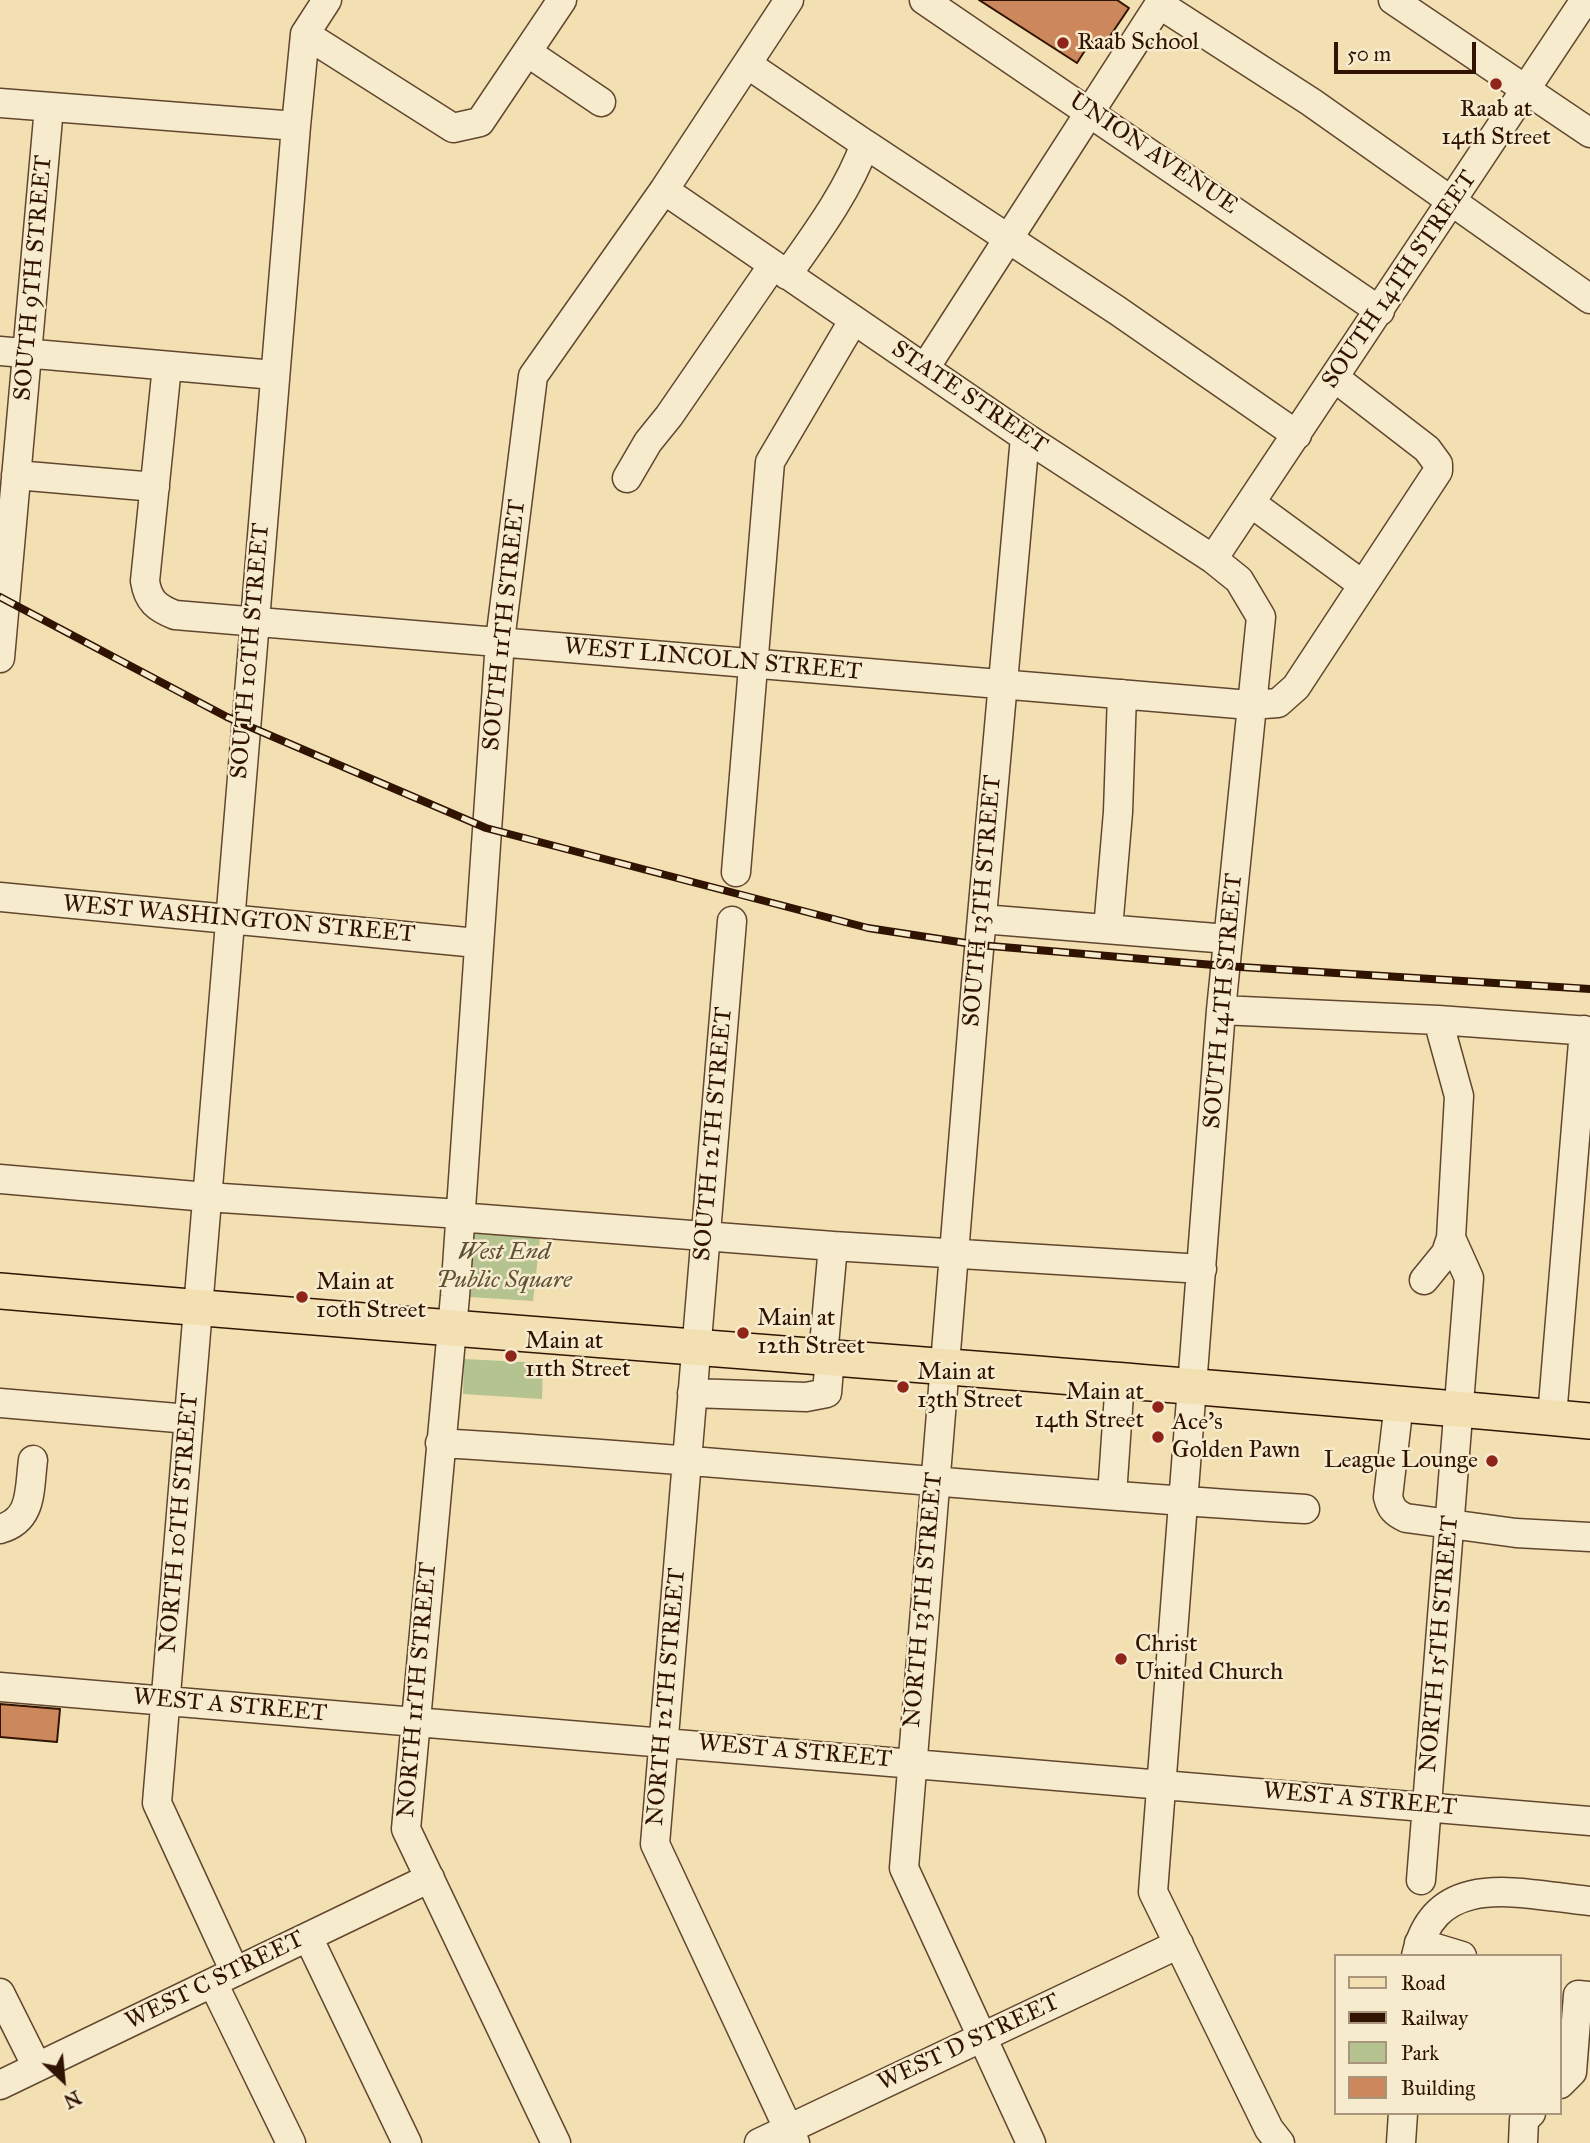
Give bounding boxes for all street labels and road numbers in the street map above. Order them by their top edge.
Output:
street label: UNION AVENUE [1063,87,1243,221]
street label: SOUTH 9TH STREET [9,154,59,402]
street label: SOUTH 14TH STREET [1316,166,1484,394]
street label: STATE STREET [885,335,1053,461]
street label: SOUTH 11TH STREET [477,498,533,752]
street label: SOUTH 10TH STREET [225,522,277,780]
street label: WEST LINCOLN STREET [563,633,863,687]
street label: SOUTH 13TH STREET [958,774,1008,1028]
street label: SOUTH 14TH STREET [1198,872,1250,1130]
street label: WEST WASHINGTON STREET [62,890,416,950]
street label: SOUTH 12TH STREET [689,1006,739,1262]
street label: NORTH 10TH STREET [154,1392,206,1654]
street label: NORTH 13TH STREET [898,1471,950,1729]
street label: NORTH 15TH STREET [1414,1514,1466,1774]
street label: NORTH 11TH STREET [392,1561,444,1819]
street label: NORTH 12TH STREET [641,1567,693,1827]
street label: WEST A STREET [132,1683,328,1729]
street label: WEST A STREET [697,1729,893,1775]
street label: WEST A STREET [1262,1777,1458,1823]
street label: WEST C STREET [121,1925,309,2037]
street label: WEST D STREET [873,1988,1065,2098]

